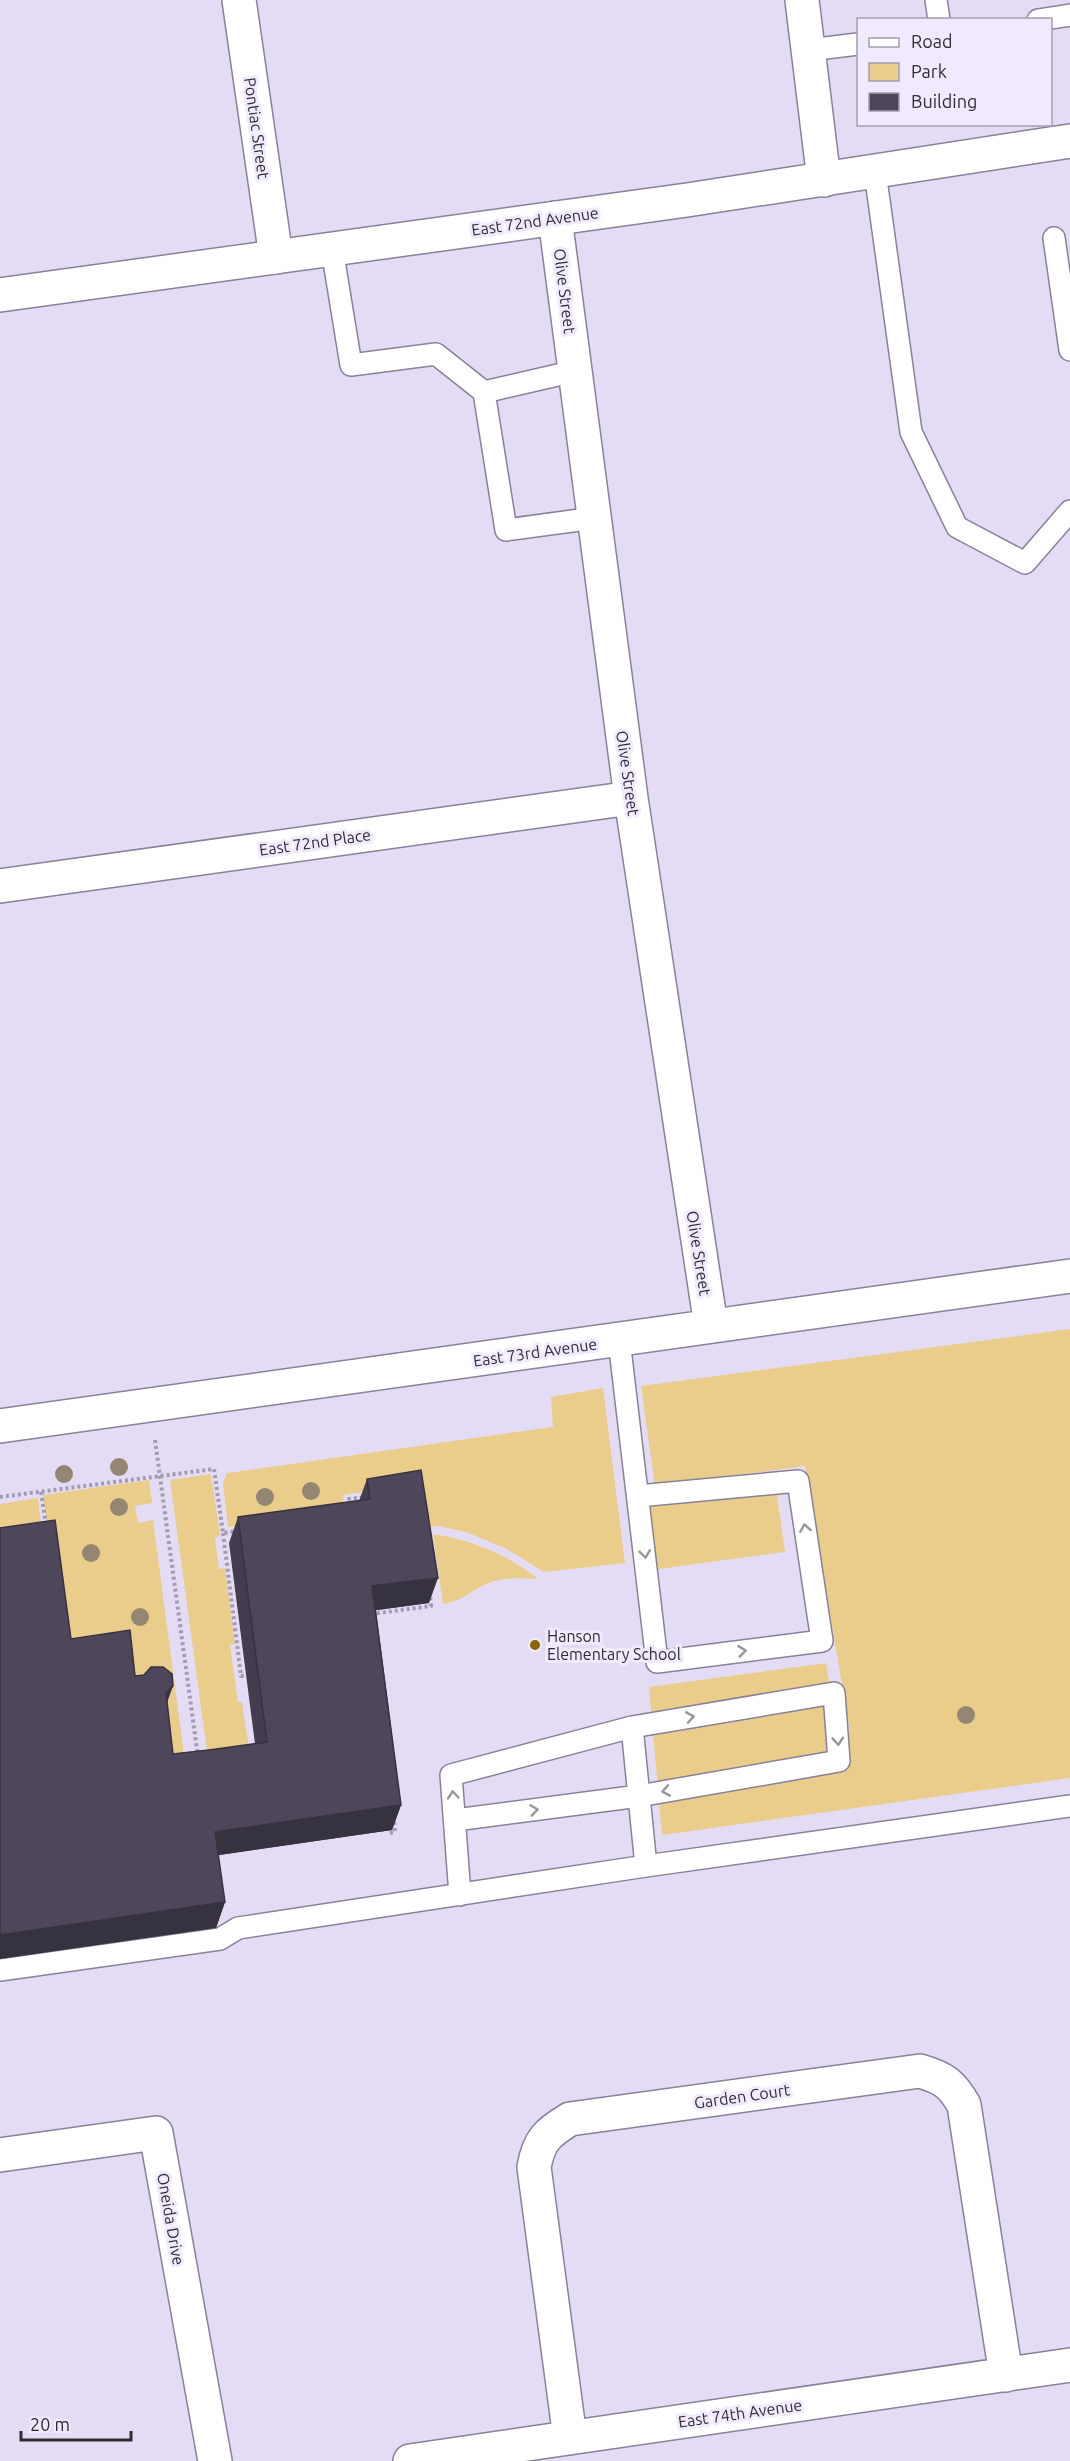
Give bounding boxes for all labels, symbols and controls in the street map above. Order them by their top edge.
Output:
legend [857,18,1052,126]
text: Road [911,31,953,51]
text: Park [911,61,947,81]
street label: Pontiac Street [241,76,273,180]
text: Building [911,91,977,111]
street label: East 72nd Avenue [470,203,600,239]
street label: Olive Street [551,248,579,335]
street label: Olive Street [613,729,643,817]
street label: East 72nd Place [258,825,372,859]
street label: Olive Street [683,1209,715,1297]
street label: East 73rd Avenue [472,1334,598,1370]
one-way arrow [799,1524,812,1534]
one-way arrow [638,1549,650,1558]
place label: Hanson Elementary School [547,1627,681,1663]
marker: Hanson Elementary School [528,1638,542,1652]
one-way arrow [738,1646,747,1658]
one-way arrow [685,1711,695,1724]
one-way arrow [831,1737,844,1746]
one-way arrow [662,1784,672,1797]
one-way arrow [447,1790,460,1799]
one-way arrow [529,1804,539,1816]
street label: Garden Court [693,2080,792,2112]
street label: Oneida Drive [154,2171,188,2267]
street label: East 74th Avenue [677,2395,803,2431]
scale bar [21,2404,130,2442]
text: 20 m [30,2414,70,2434]

